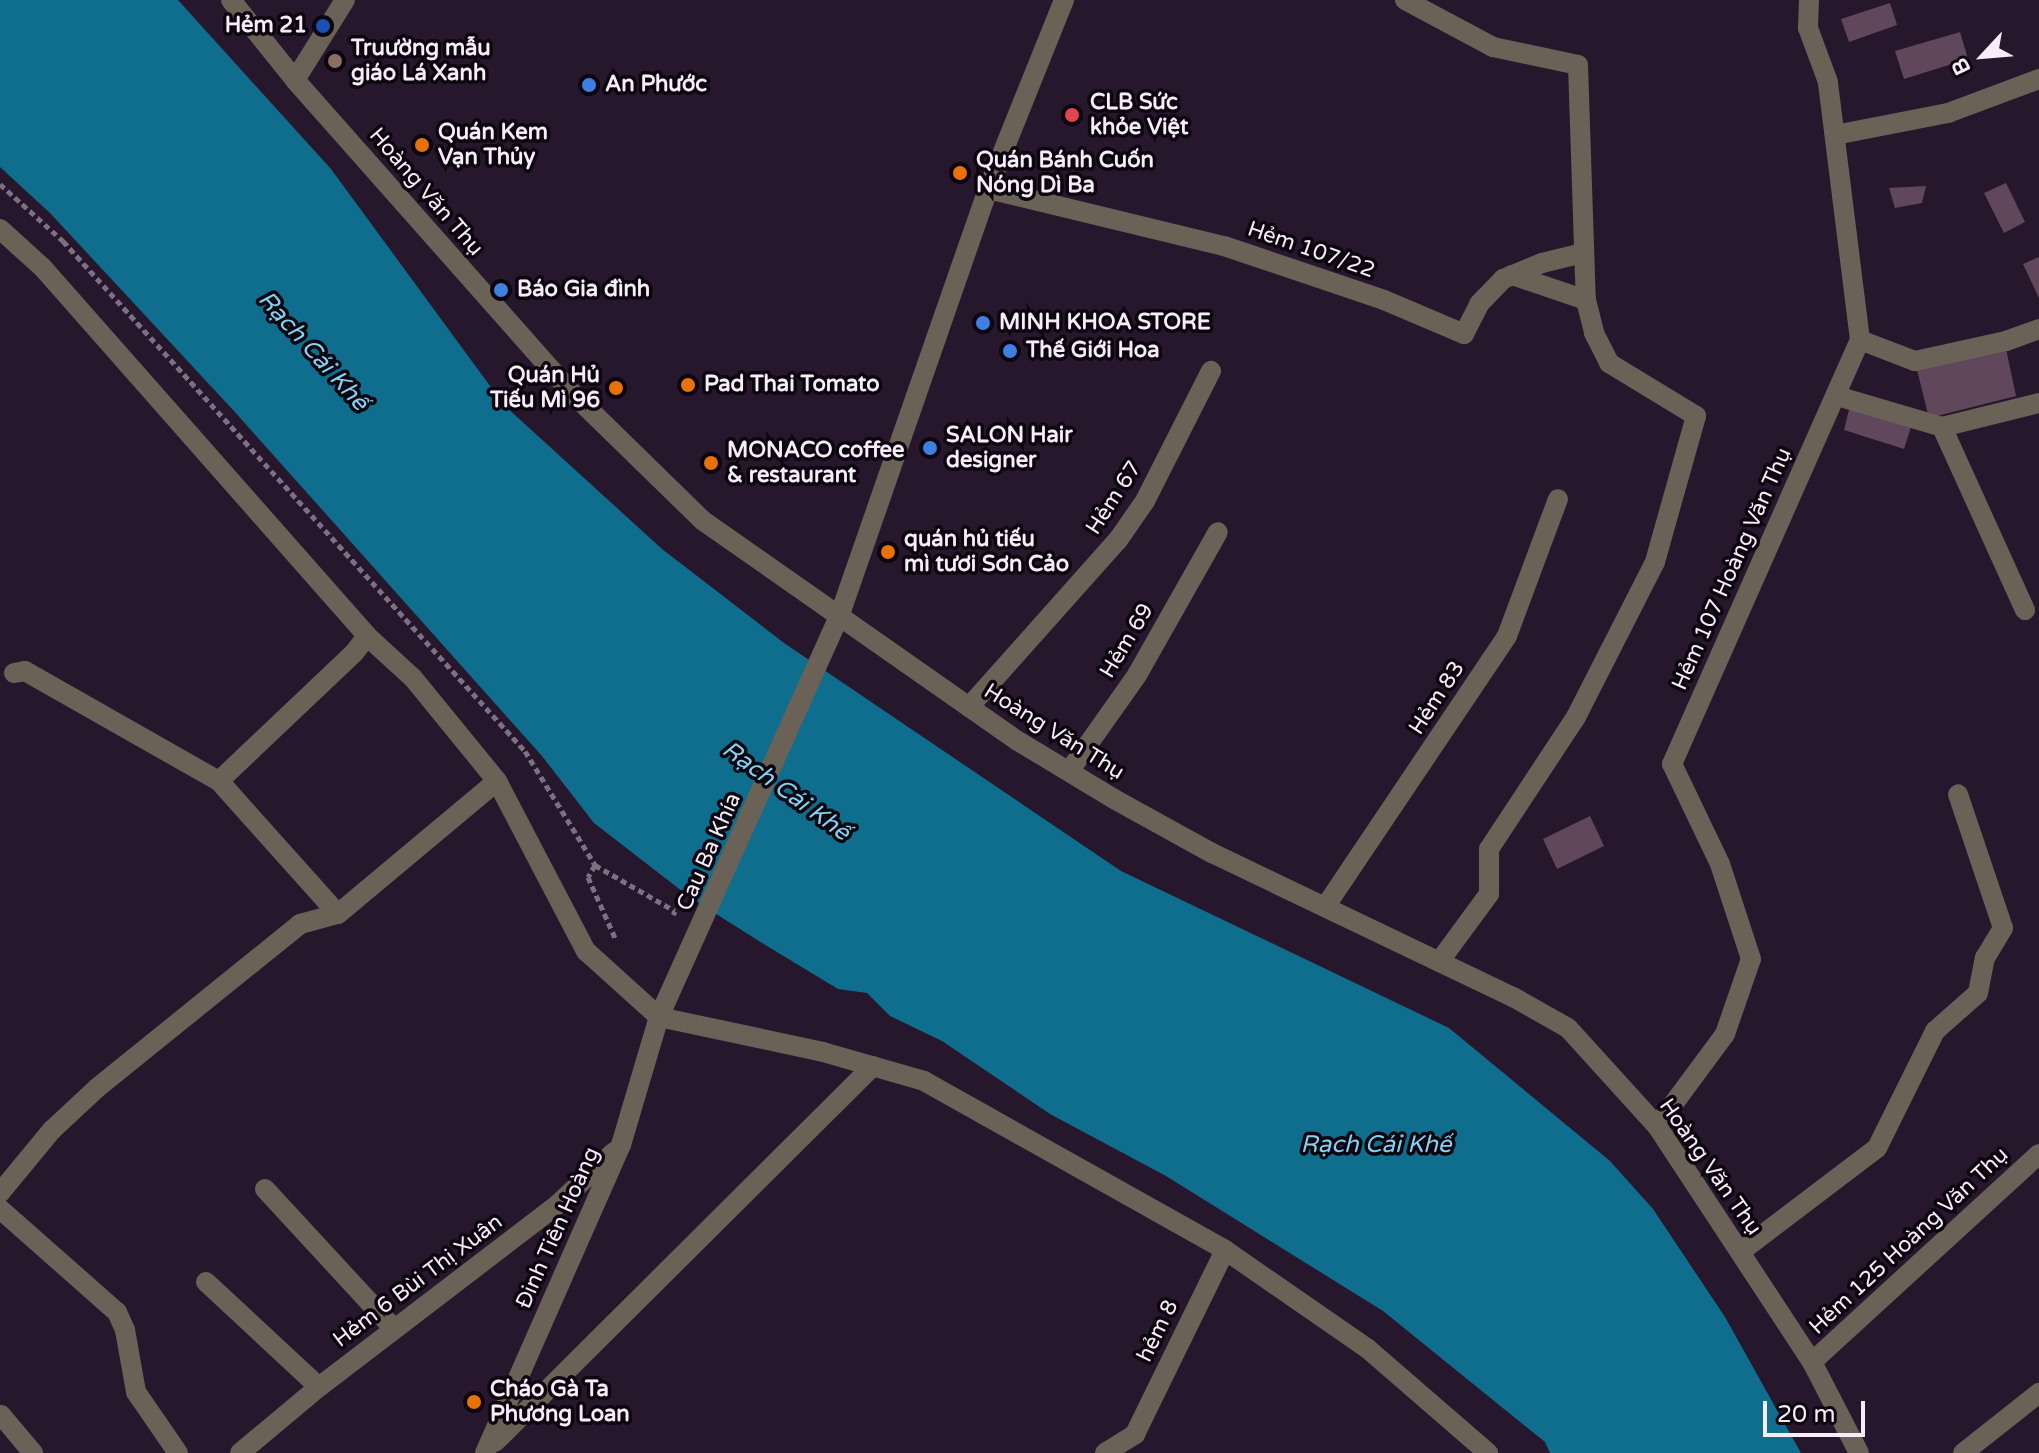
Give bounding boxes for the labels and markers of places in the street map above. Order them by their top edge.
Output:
place label: Hẻm 21 [225,13,307,39]
marker: Hẻm 21 [314,17,332,35]
place label: Truường mẫu giáo Lá Xanh [351,35,491,86]
marker: Truường mẫu giáo Lá Xanh [326,52,344,70]
place label: An Phước [605,72,707,98]
marker: An Phước [580,76,598,94]
place label: CLB Sức khỏe Việt [1090,89,1188,140]
marker: CLB Sức khỏe Việt [1061,104,1083,126]
place label: Quán Kem Vạn Thủy [438,119,548,170]
marker: Quán Kem Vạn Thủy [413,136,431,154]
place label: Quán Bánh Cuốn Nóng Dì Ba [976,147,1154,198]
marker: Quán Bánh Cuốn Nóng Dì Ba [951,164,969,182]
place label: Báo Gia đình [517,277,650,303]
marker: Báo Gia đình [492,281,510,299]
place label: MINH KHOA STORE [999,310,1211,336]
marker: MINH KHOA STORE [974,314,992,332]
place label: Thế Giới Hoa [1026,338,1160,364]
marker: Thế Giới Hoa [1001,342,1019,360]
place label: Quán Hủ Tiếu Mì 96 [490,362,600,414]
place label: Pad Thai Tomato [704,372,880,398]
marker: Pad Thai Tomato [679,376,697,394]
marker: Quán Hủ Tiếu Mì 96 [607,379,625,397]
place label: SALON Hair designer [946,422,1073,474]
place label: MONACO coffee & restaurant [727,437,905,488]
marker: SALON Hair designer [921,439,939,457]
marker: MONACO coffee & restaurant [702,454,720,472]
place label: quán hủ tiếu mì tươi Sơn Cảo [904,526,1069,578]
marker: quán hủ tiếu mì tươi Sơn Cảo [879,543,897,561]
place label: Cháo Gà Ta Phương Loan [490,1376,630,1428]
marker: Cháo Gà Ta Phương Loan [465,1393,483,1411]

